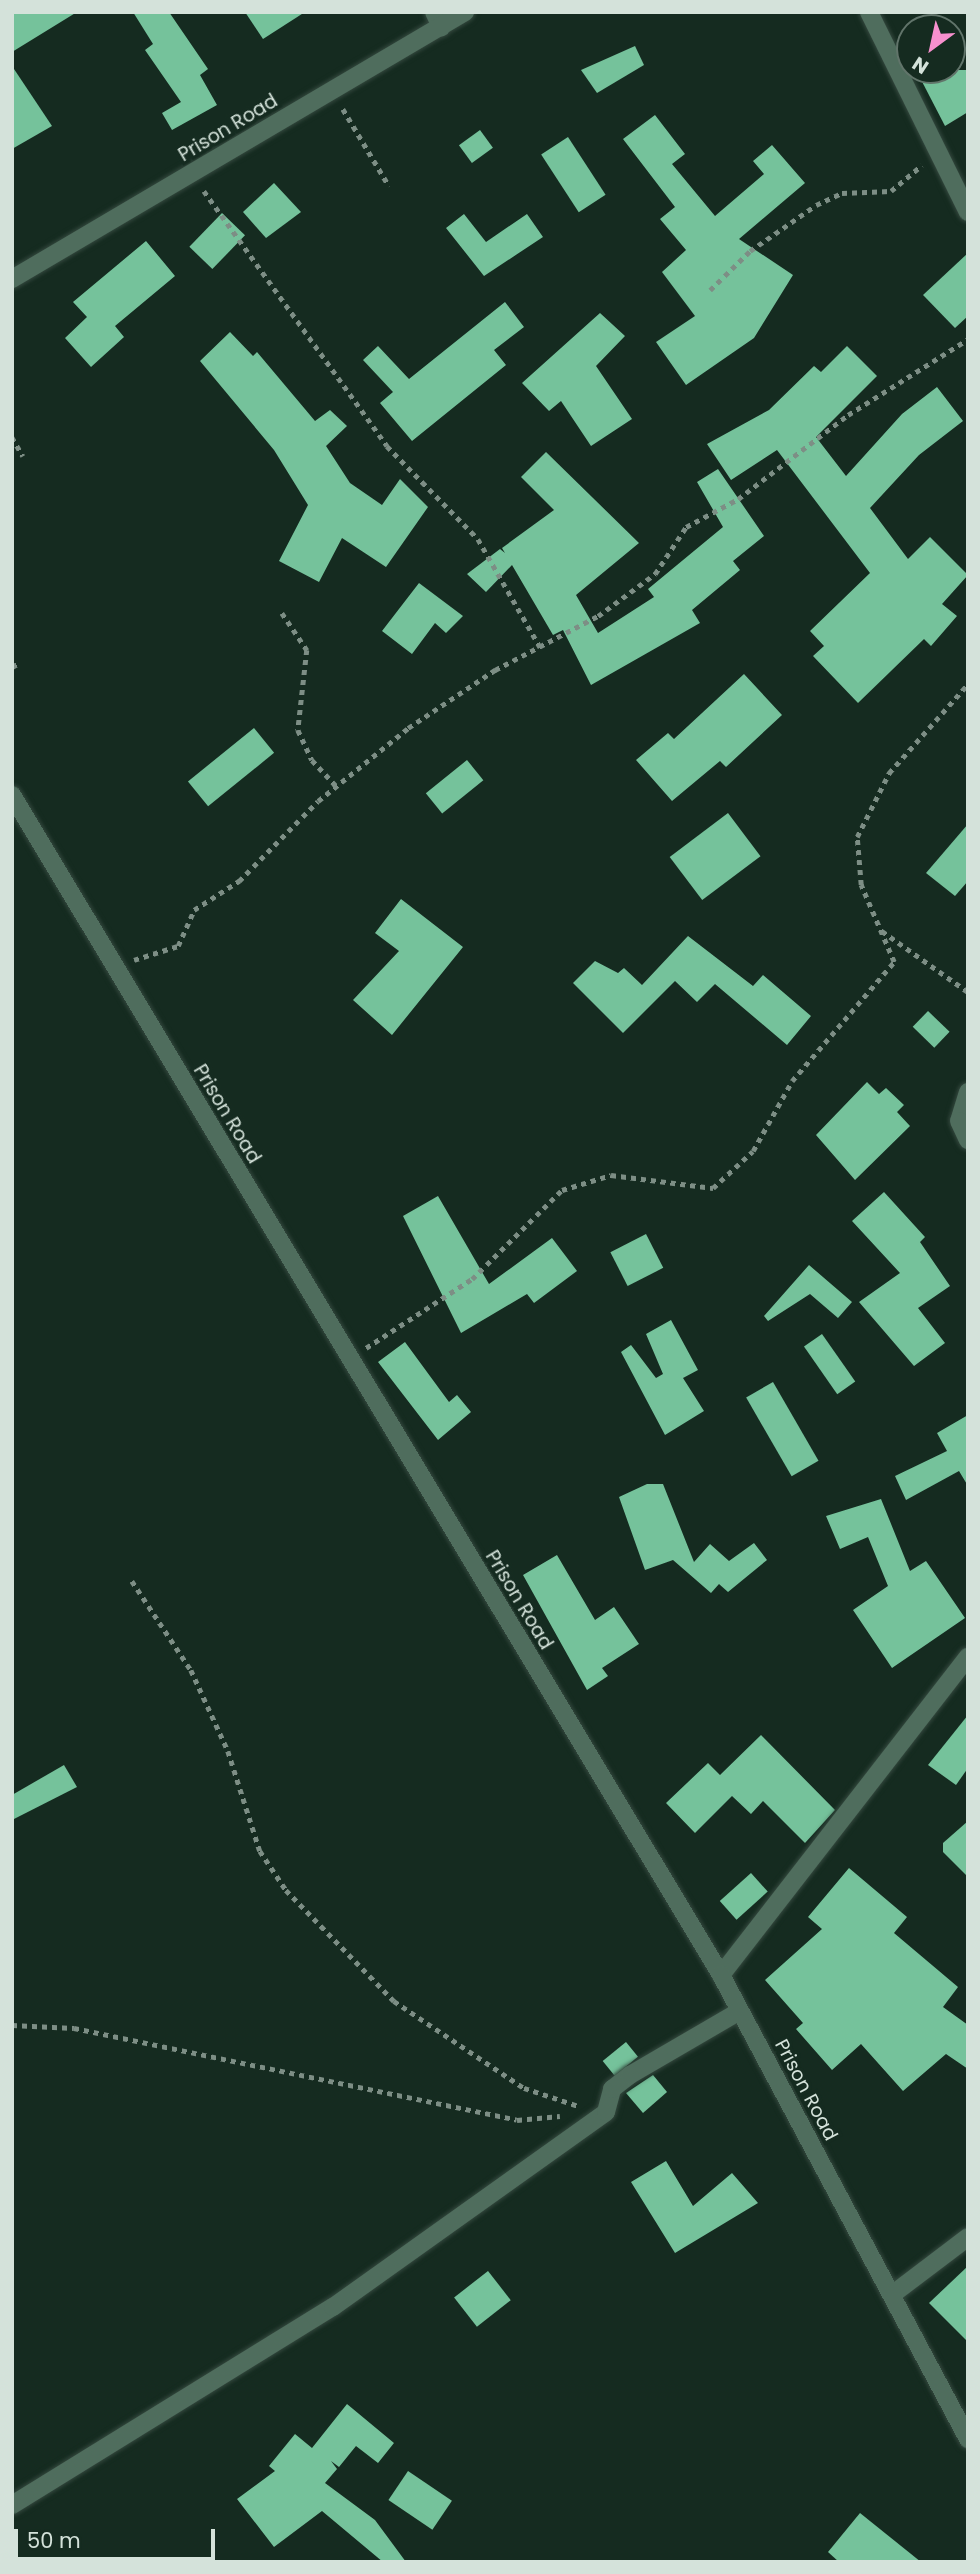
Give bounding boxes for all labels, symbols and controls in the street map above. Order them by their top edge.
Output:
north arrow [896,14,966,84]
text: N [907,50,934,81]
street label: Prison Road [174,90,282,166]
street label: Prison Road [189,1060,265,1168]
street label: Prison Road [481,1546,557,1654]
street label: Prison Road [770,2035,842,2145]
scale bar [18,2514,219,2558]
text: 50 m [27,2526,81,2555]

